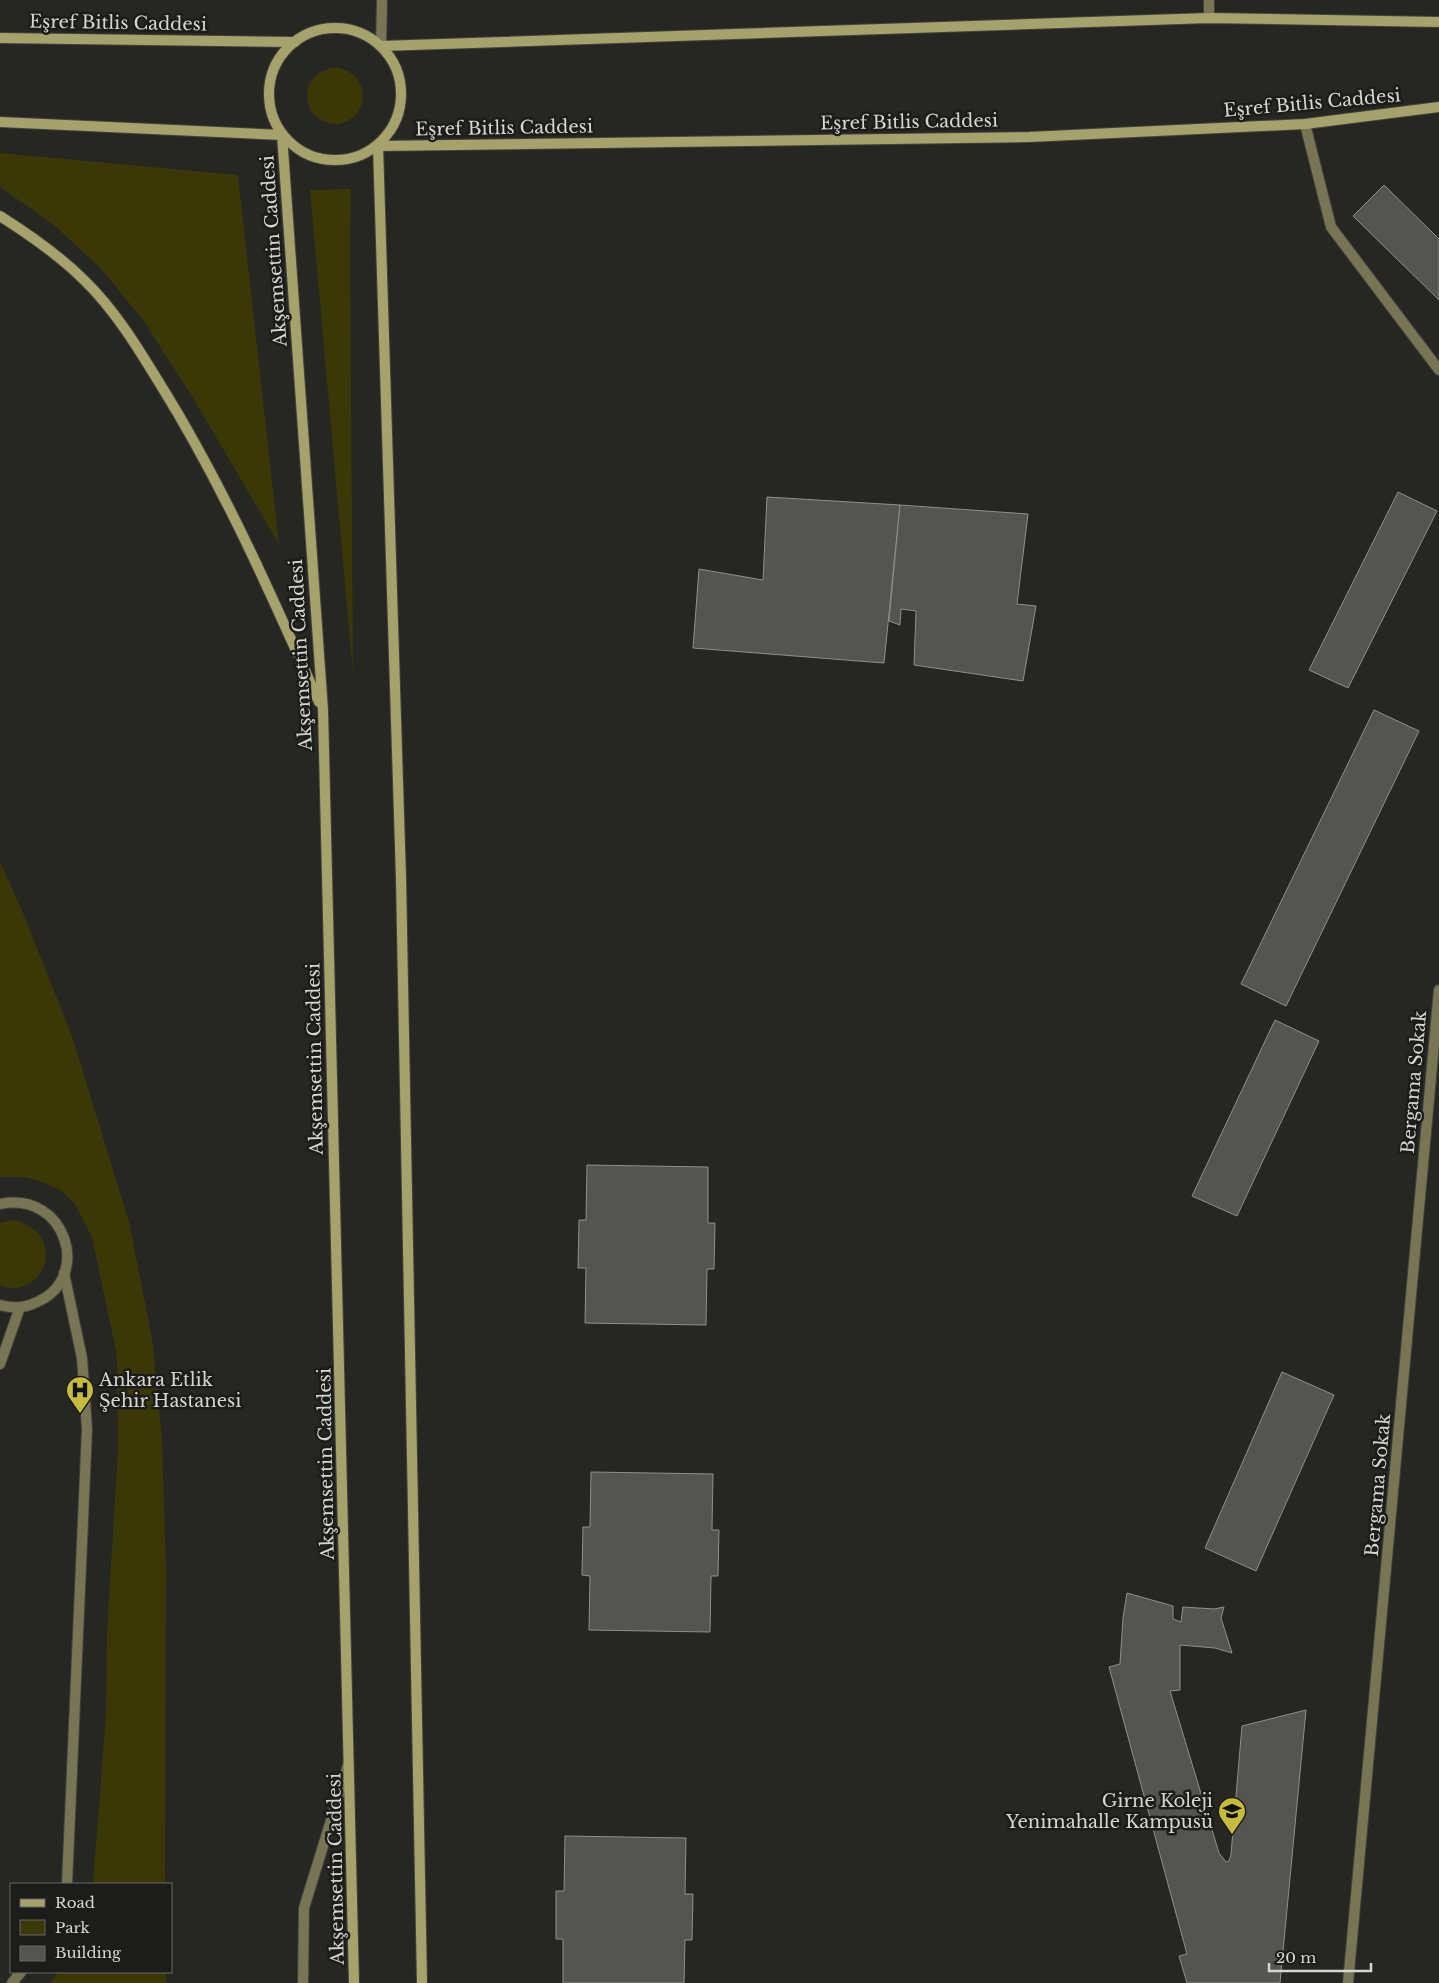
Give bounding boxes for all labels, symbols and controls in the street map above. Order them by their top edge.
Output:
street label: Eşref Bitlis Caddesi [29,10,207,36]
street label: Eşref Bitlis Caddesi [1222,84,1402,122]
street label: Eşref Bitlis Caddesi [820,109,998,135]
street label: Eşref Bitlis Caddesi [415,115,593,141]
street label: Akşemsettin Caddesi [256,155,292,348]
street label: Akşemsettin Caddesi [285,559,317,752]
street label: Akşemsettin Caddesi [302,963,328,1156]
street label: Bergama Sokak [1397,1010,1431,1154]
street label: Akşemsettin Caddesi [313,1368,339,1561]
place label: Ankara Etlik Şehir Hastanesi [98,1369,241,1412]
hospital icon: Ankara Etlik Şehir Hastanesi [65,1375,95,1414]
street label: Bergama Sokak [1361,1413,1395,1557]
street label: Akşemsettin Caddesi [323,1773,349,1966]
place label: Girne Koleji Yenimahalle Kampusü [1005,1790,1213,1833]
school or university icon: Girne Koleji Yenimahalle Kampusü [1217,1796,1247,1835]
legend [10,1883,172,1973]
text: Road [55,1893,95,1912]
text: Park [55,1918,91,1937]
scale bar [1269,1940,1372,1972]
text: Building [55,1943,122,1962]
text: 20 m [1276,1948,1316,1967]

